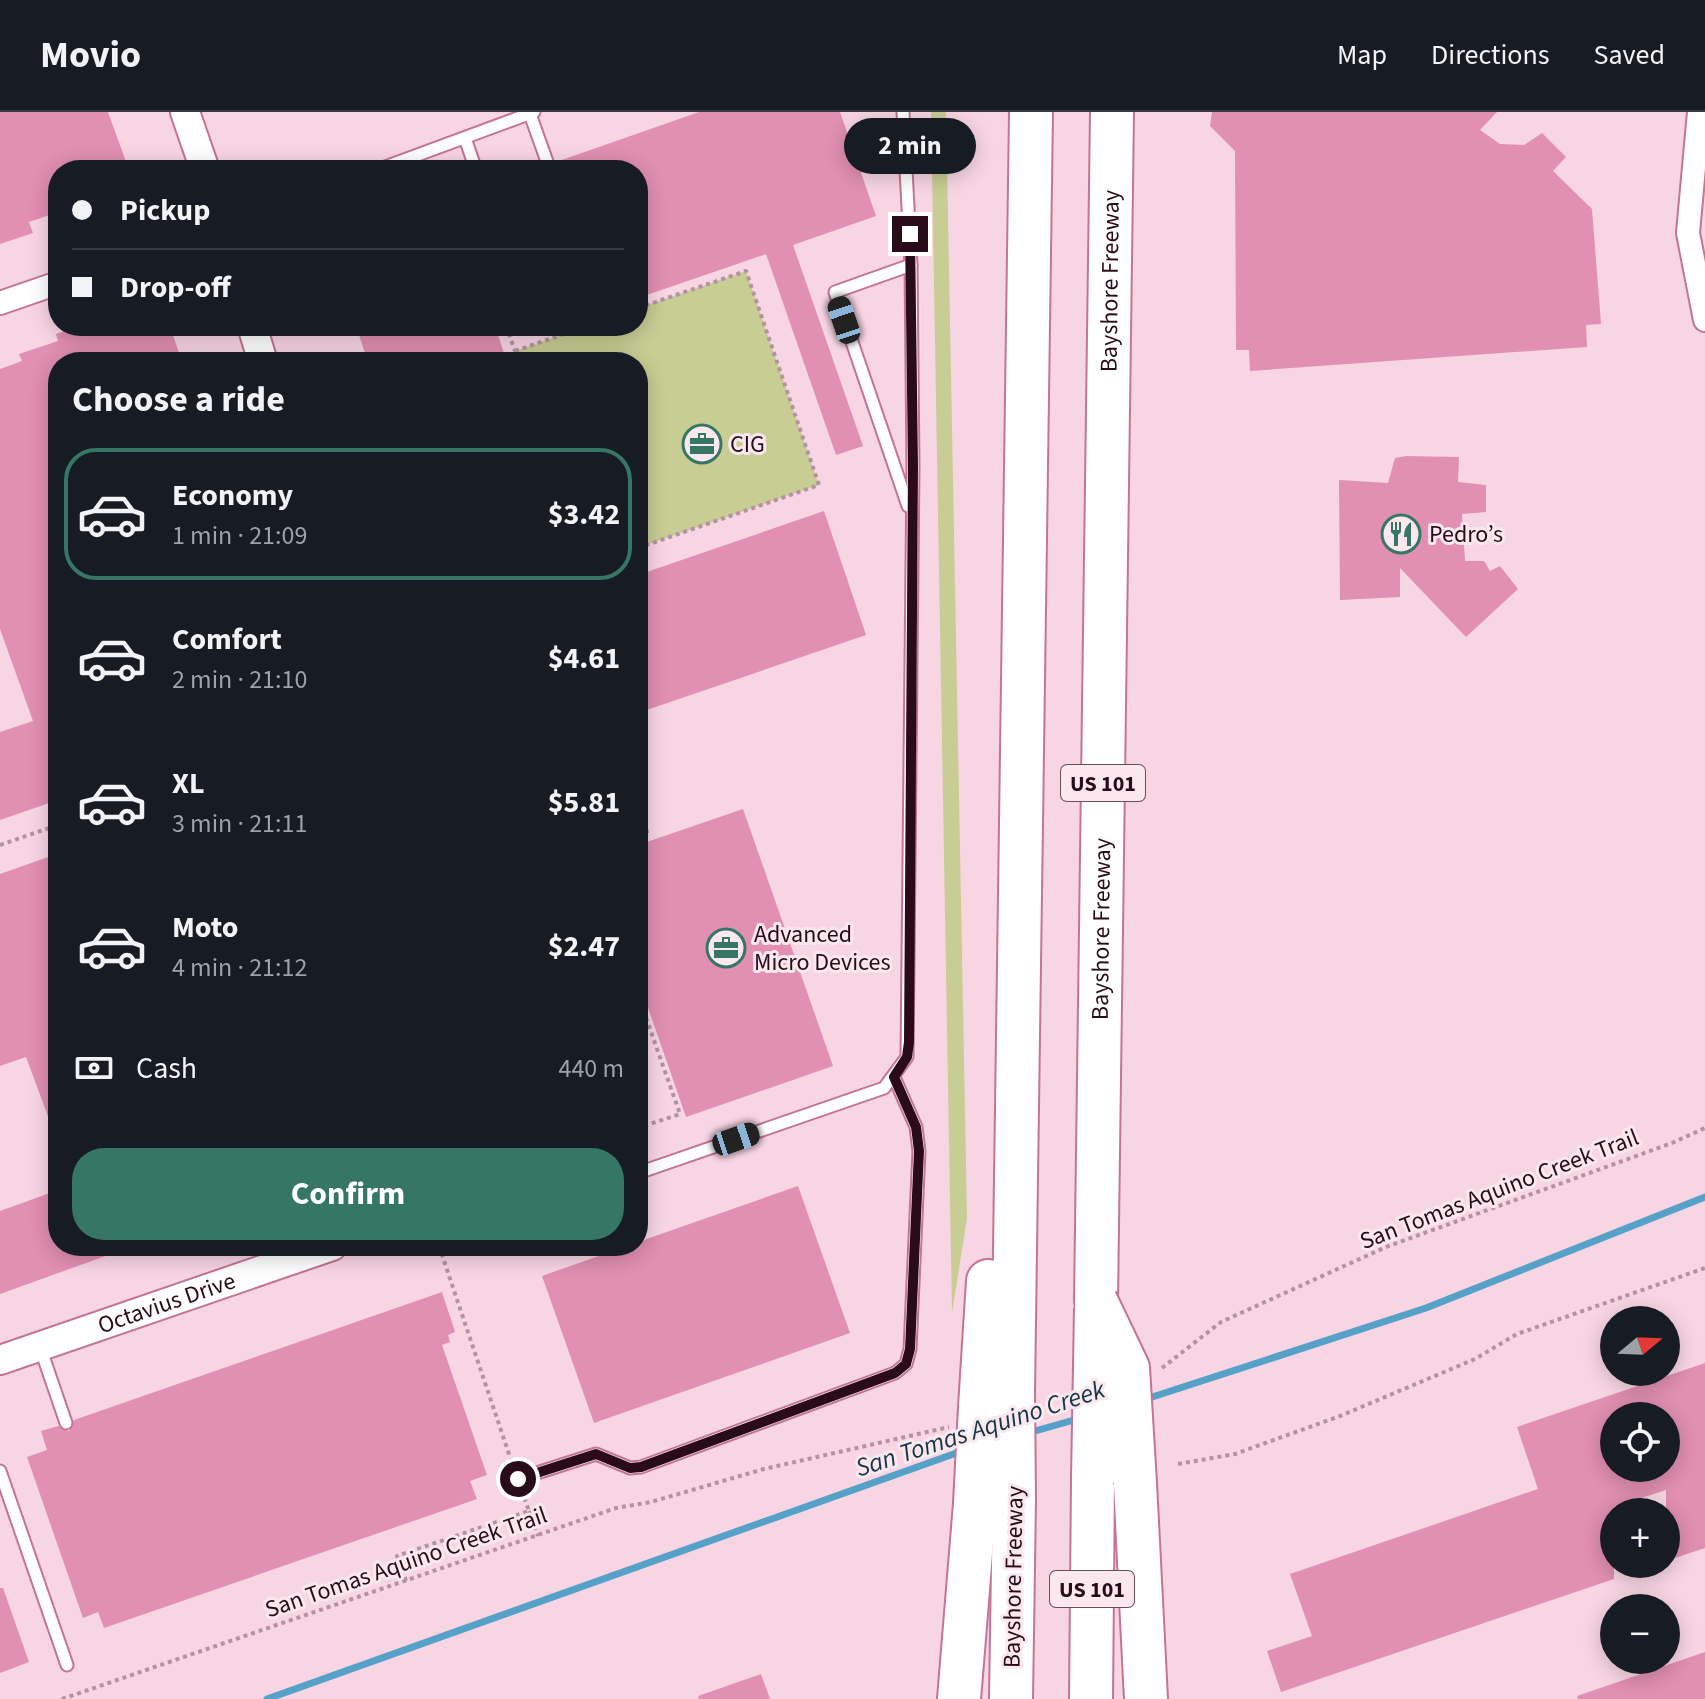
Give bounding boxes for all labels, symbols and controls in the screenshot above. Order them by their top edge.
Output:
text: Movio [40,28,141,82]
text: Map [1337,35,1387,75]
text: Directions [1431,35,1550,75]
text: Saved [1594,35,1665,75]
callout: 2 min [844,118,976,174]
text: 2 min [878,127,942,164]
text: Pickup [120,189,210,232]
street label: Bayshore Freeway [1092,190,1129,372]
route end [892,216,928,252]
text: Drop-off [120,266,231,309]
car [825,293,863,347]
text: Choose a ride [72,374,285,425]
office icon: CIG [681,423,723,465]
place label: CIG [730,427,765,462]
text: Economy [172,474,293,517]
icon: car [76,478,148,550]
text: $3.42 [548,493,620,536]
restaurant icon: Pedro’s [1380,513,1422,555]
text: 1 min · 21:09 [172,517,307,554]
place label: Pedro’s [1429,517,1503,552]
text: Comfort [172,618,282,661]
icon: car [76,622,148,694]
text: $4.61 [548,637,620,680]
text: 2 min · 21:10 [172,661,307,698]
text: XL [172,762,205,805]
road number: US 101 [1061,765,1145,801]
icon: car [76,766,148,838]
text: $5.81 [548,781,620,824]
text: 3 min · 21:11 [172,805,307,842]
street label: Bayshore Freeway [1083,838,1120,1020]
text: Moto [172,906,238,949]
icon: car [76,910,148,982]
place label: Advanced Micro Devices [754,917,891,980]
text: $2.47 [548,925,620,968]
office icon: Advanced Micro Devices [705,927,747,969]
text: 4 min · 21:12 [172,949,307,986]
icon: cash [72,1046,116,1090]
text: Cash [136,1047,197,1090]
text: 440 m [558,1050,624,1087]
car [709,1120,763,1158]
street label: San Tomas Aquino Creek Trail [1355,1120,1644,1259]
button: Confirm [72,1148,624,1240]
street label: Octavius Drive [93,1263,240,1343]
north arrow [1600,1306,1680,1386]
map controls [1600,1306,1680,1674]
water label: San Tomas Aquino Creek [851,1370,1110,1486]
button: locate [1600,1402,1680,1482]
route start [500,1461,536,1497]
street label: Bayshore Freeway [994,1486,1033,1668]
street label: San Tomas Aquino Creek Trail [260,1498,552,1627]
button: + [1600,1498,1680,1578]
road number: US 101 [1050,1571,1134,1607]
button: − [1600,1594,1680,1674]

